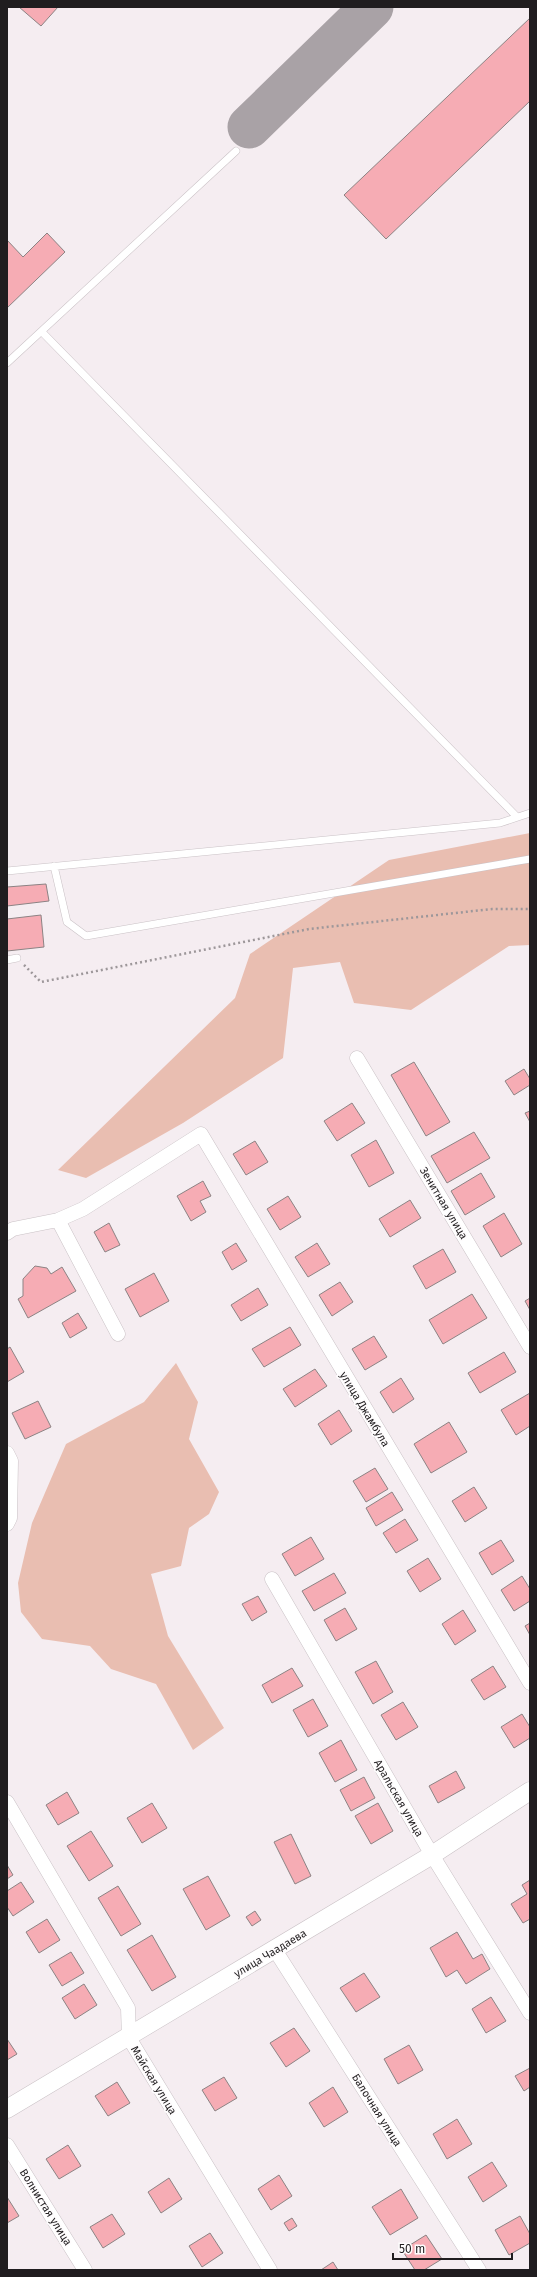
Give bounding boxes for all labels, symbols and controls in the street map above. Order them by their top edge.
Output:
street label: Зенитная улица [417,1165,470,1242]
street label: улица Джамбула [337,1369,392,1449]
street label: Аральская улица [371,1757,426,1839]
street label: улица Чаадаева [232,1927,309,1980]
street label: Майская улица [128,2044,179,2117]
street label: Балочная улица [349,2071,404,2149]
street label: Волнистая улица [17,2167,74,2248]
scale bar [393,2235,512,2261]
text: 50 m [399,2242,425,2256]

